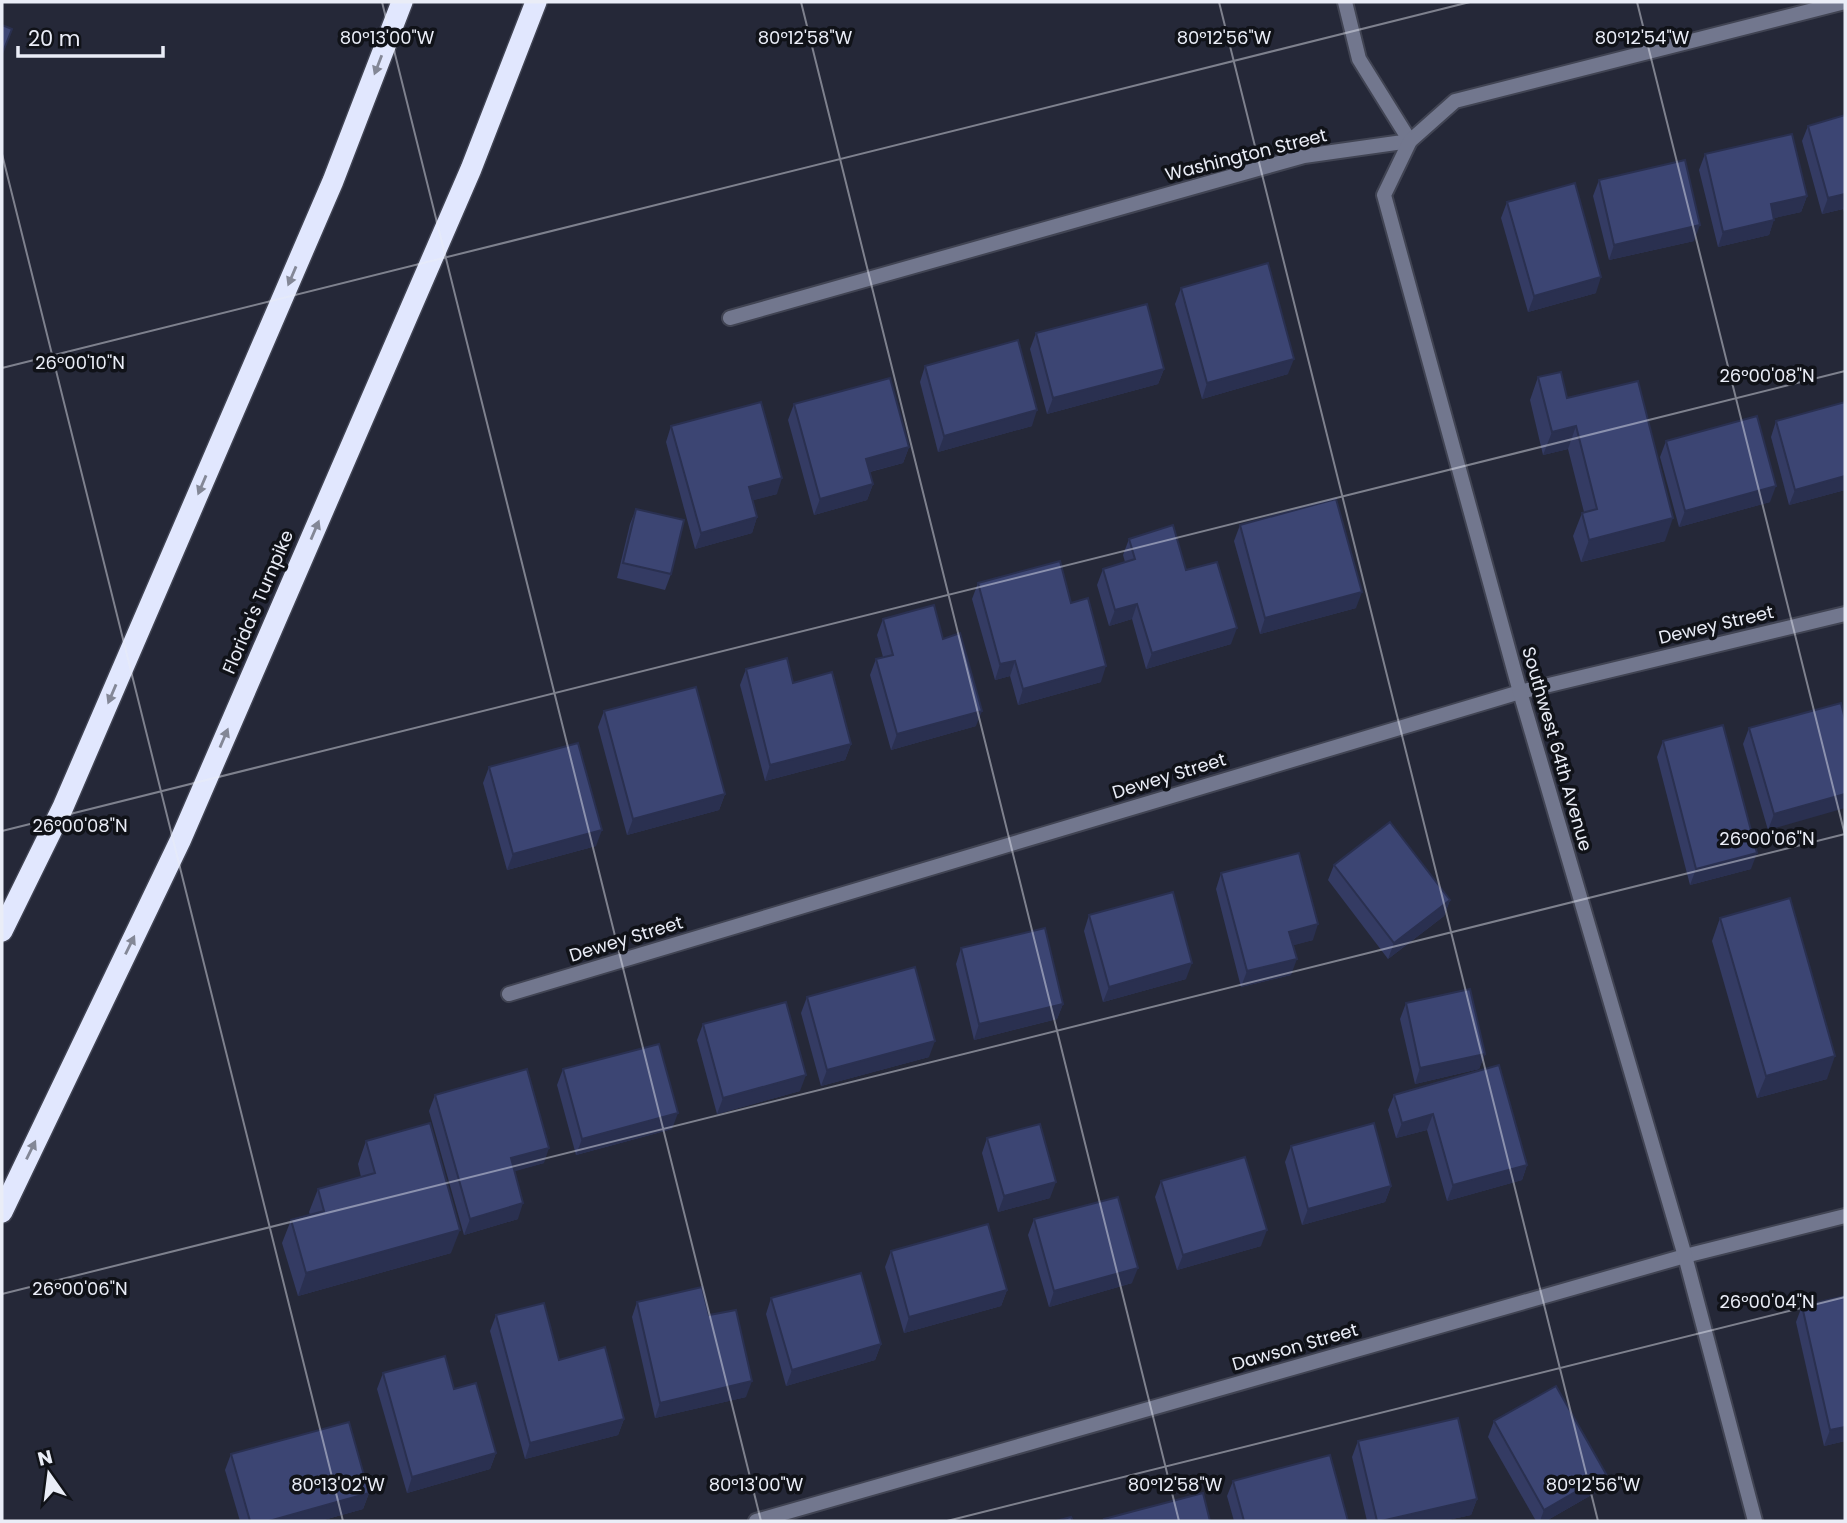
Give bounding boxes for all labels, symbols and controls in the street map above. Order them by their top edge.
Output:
scale bar [18,14,163,58]
text: 20 m [28,24,81,53]
text: 80°13'00"W [340,25,435,50]
text: 80°12'58"W [758,25,853,50]
text: 80°12'56"W [1177,25,1272,50]
text: 80°12'54"W [1595,25,1690,50]
one-way arrow [372,55,383,76]
street label: Washington Street [1162,122,1329,187]
one-way arrow [286,266,297,287]
text: 26°00'10"N [35,350,125,375]
text: 26°00'08"N [1719,363,1815,388]
one-way arrow [196,475,208,495]
one-way arrow [310,519,321,540]
street label: Florida's Turnpike [216,526,299,678]
street label: Dewey Street [1656,599,1776,650]
street label: Southwest 64th Avenue [1516,644,1599,854]
one-way arrow [106,684,118,704]
one-way arrow [219,728,230,749]
street label: Dewey Street [1109,746,1229,805]
text: 26°00'08"N [32,813,128,838]
text: 26°00'06"N [1719,826,1815,851]
street label: Dewey Street [566,909,686,968]
one-way arrow [124,935,136,955]
one-way arrow [26,1140,37,1160]
text: 26°00'06"N [32,1276,128,1301]
text: 26°00'04"N [1719,1289,1815,1314]
street label: Dawson Street [1229,1317,1361,1376]
north arrow [14,1439,84,1509]
text: N [35,1443,55,1473]
text: 80°13'02"W [291,1472,385,1497]
text: 80°13'00"W [709,1472,804,1497]
text: 80°12'58"W [1128,1472,1223,1497]
text: 80°12'56"W [1546,1472,1641,1497]

